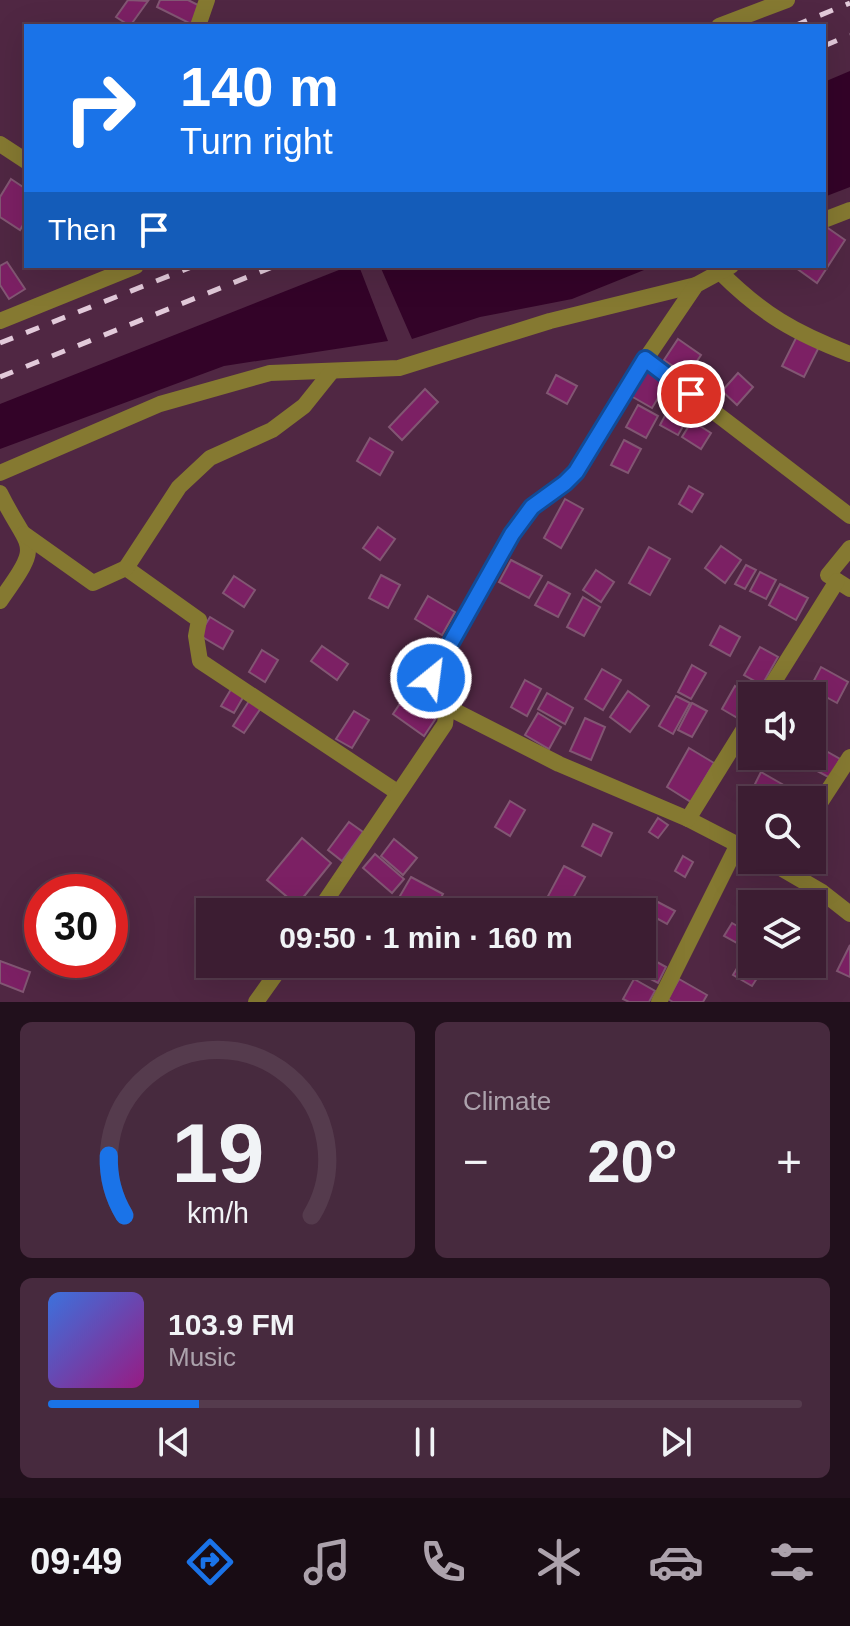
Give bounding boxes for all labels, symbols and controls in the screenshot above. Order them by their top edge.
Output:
text: 140 m [180,55,339,118]
icon: right [48,56,152,160]
text: Turn right [180,121,333,162]
icon: arrive [132,208,176,252]
text: Then [48,213,116,246]
pin [657,360,725,428]
icon: arrive [669,372,713,416]
position arrow [389,636,473,720]
map controls [738,682,826,978]
button: sound [738,682,826,770]
button: search [738,786,826,874]
speed limit sign: 30 [24,874,128,978]
button: layers [738,890,826,978]
text: 09:50 · 1 min · 160 m [279,921,573,954]
text: Climate [463,1086,551,1116]
text: 19 [171,1107,264,1200]
text: 20° [587,1128,678,1195]
text: − [463,1137,489,1186]
text: + [776,1137,802,1186]
text: km/h [187,1197,248,1229]
text: 103.9 FM [168,1308,295,1341]
text: Music [168,1342,236,1372]
icon: previous [152,1420,196,1464]
icon: pause [403,1420,447,1464]
icon: next [654,1420,698,1464]
icon: directions [182,1534,238,1590]
icon: music [299,1534,355,1590]
icon: phone [415,1534,471,1590]
icon: climate [531,1534,587,1590]
icon: car [648,1534,704,1590]
icon: filters [764,1534,820,1590]
text: 09:49 [30,1541,122,1582]

